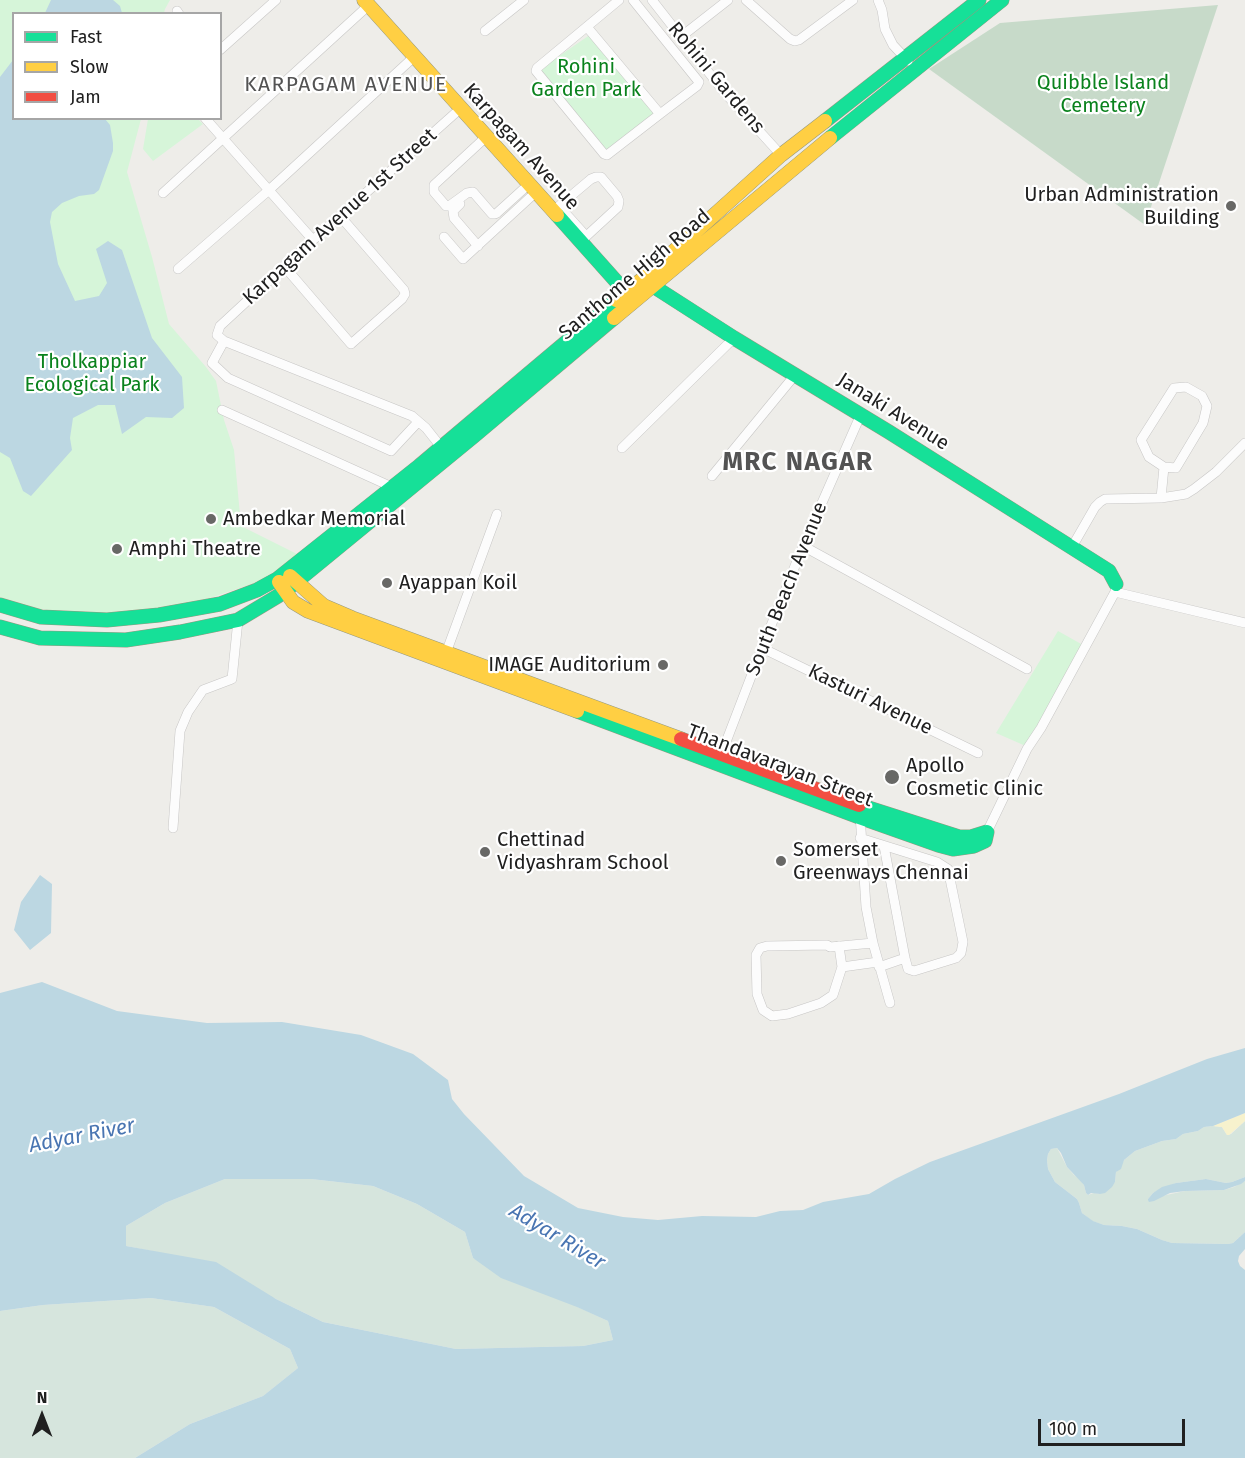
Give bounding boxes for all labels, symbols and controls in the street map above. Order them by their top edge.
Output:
legend [12,12,222,120]
street label: Rohini Gardens [662,17,770,139]
text: Fast [70,26,102,48]
park label: Rohini Garden Park [531,55,641,102]
text: Slow [70,56,108,78]
park label: Quibble Island Cemetery [1037,71,1169,118]
district label: KARPAGAM AVENUE [244,72,448,98]
street label: Karpagam Avenue [458,79,584,215]
text: Jam [70,86,101,108]
street label: Karpagam Avenue 1st Street [238,124,442,310]
place label: Urban Administration Building [1024,183,1219,230]
marker: Urban Administration Building [1224,199,1238,213]
street label: Santhome High Road [554,205,716,345]
park label: Tholkappiar Ecological Park [24,350,160,397]
street label: Janaki Avenue [833,368,953,456]
district label: MRC NAGAR [722,447,874,479]
street label: South Beach Avenue [741,499,833,679]
place label: Ambedkar Memorial [223,507,405,531]
marker: Ambedkar Memorial [204,512,218,526]
place label: Amphi Theatre [129,537,261,561]
marker: Amphi Theatre [110,542,124,556]
place label: Ayappan Koil [399,571,517,595]
marker: Ayappan Koil [380,576,394,590]
place label: IMAGE Auditorium [488,653,651,677]
marker: IMAGE Auditorium [656,658,670,672]
street label: Kasturi Avenue [804,660,936,740]
street label: Thandavarayan Street [684,720,876,812]
place label: Apollo Cosmetic Clinic [906,754,1043,801]
marker: Apollo Cosmetic Clinic [883,768,901,786]
place label: Chettinad Vidyashram School [497,828,669,875]
place label: Somerset Greenways Chennai [793,838,969,885]
marker: Chettinad Vidyashram School [478,845,492,859]
marker: Somerset Greenways Chennai [774,854,788,868]
water label: Adyar River [27,1113,137,1159]
water label: Adyar River [505,1199,609,1275]
north arrow [12,1386,72,1446]
text: N [37,1388,47,1407]
scale bar [1041,1407,1188,1445]
text: 100 m [1049,1418,1097,1440]

